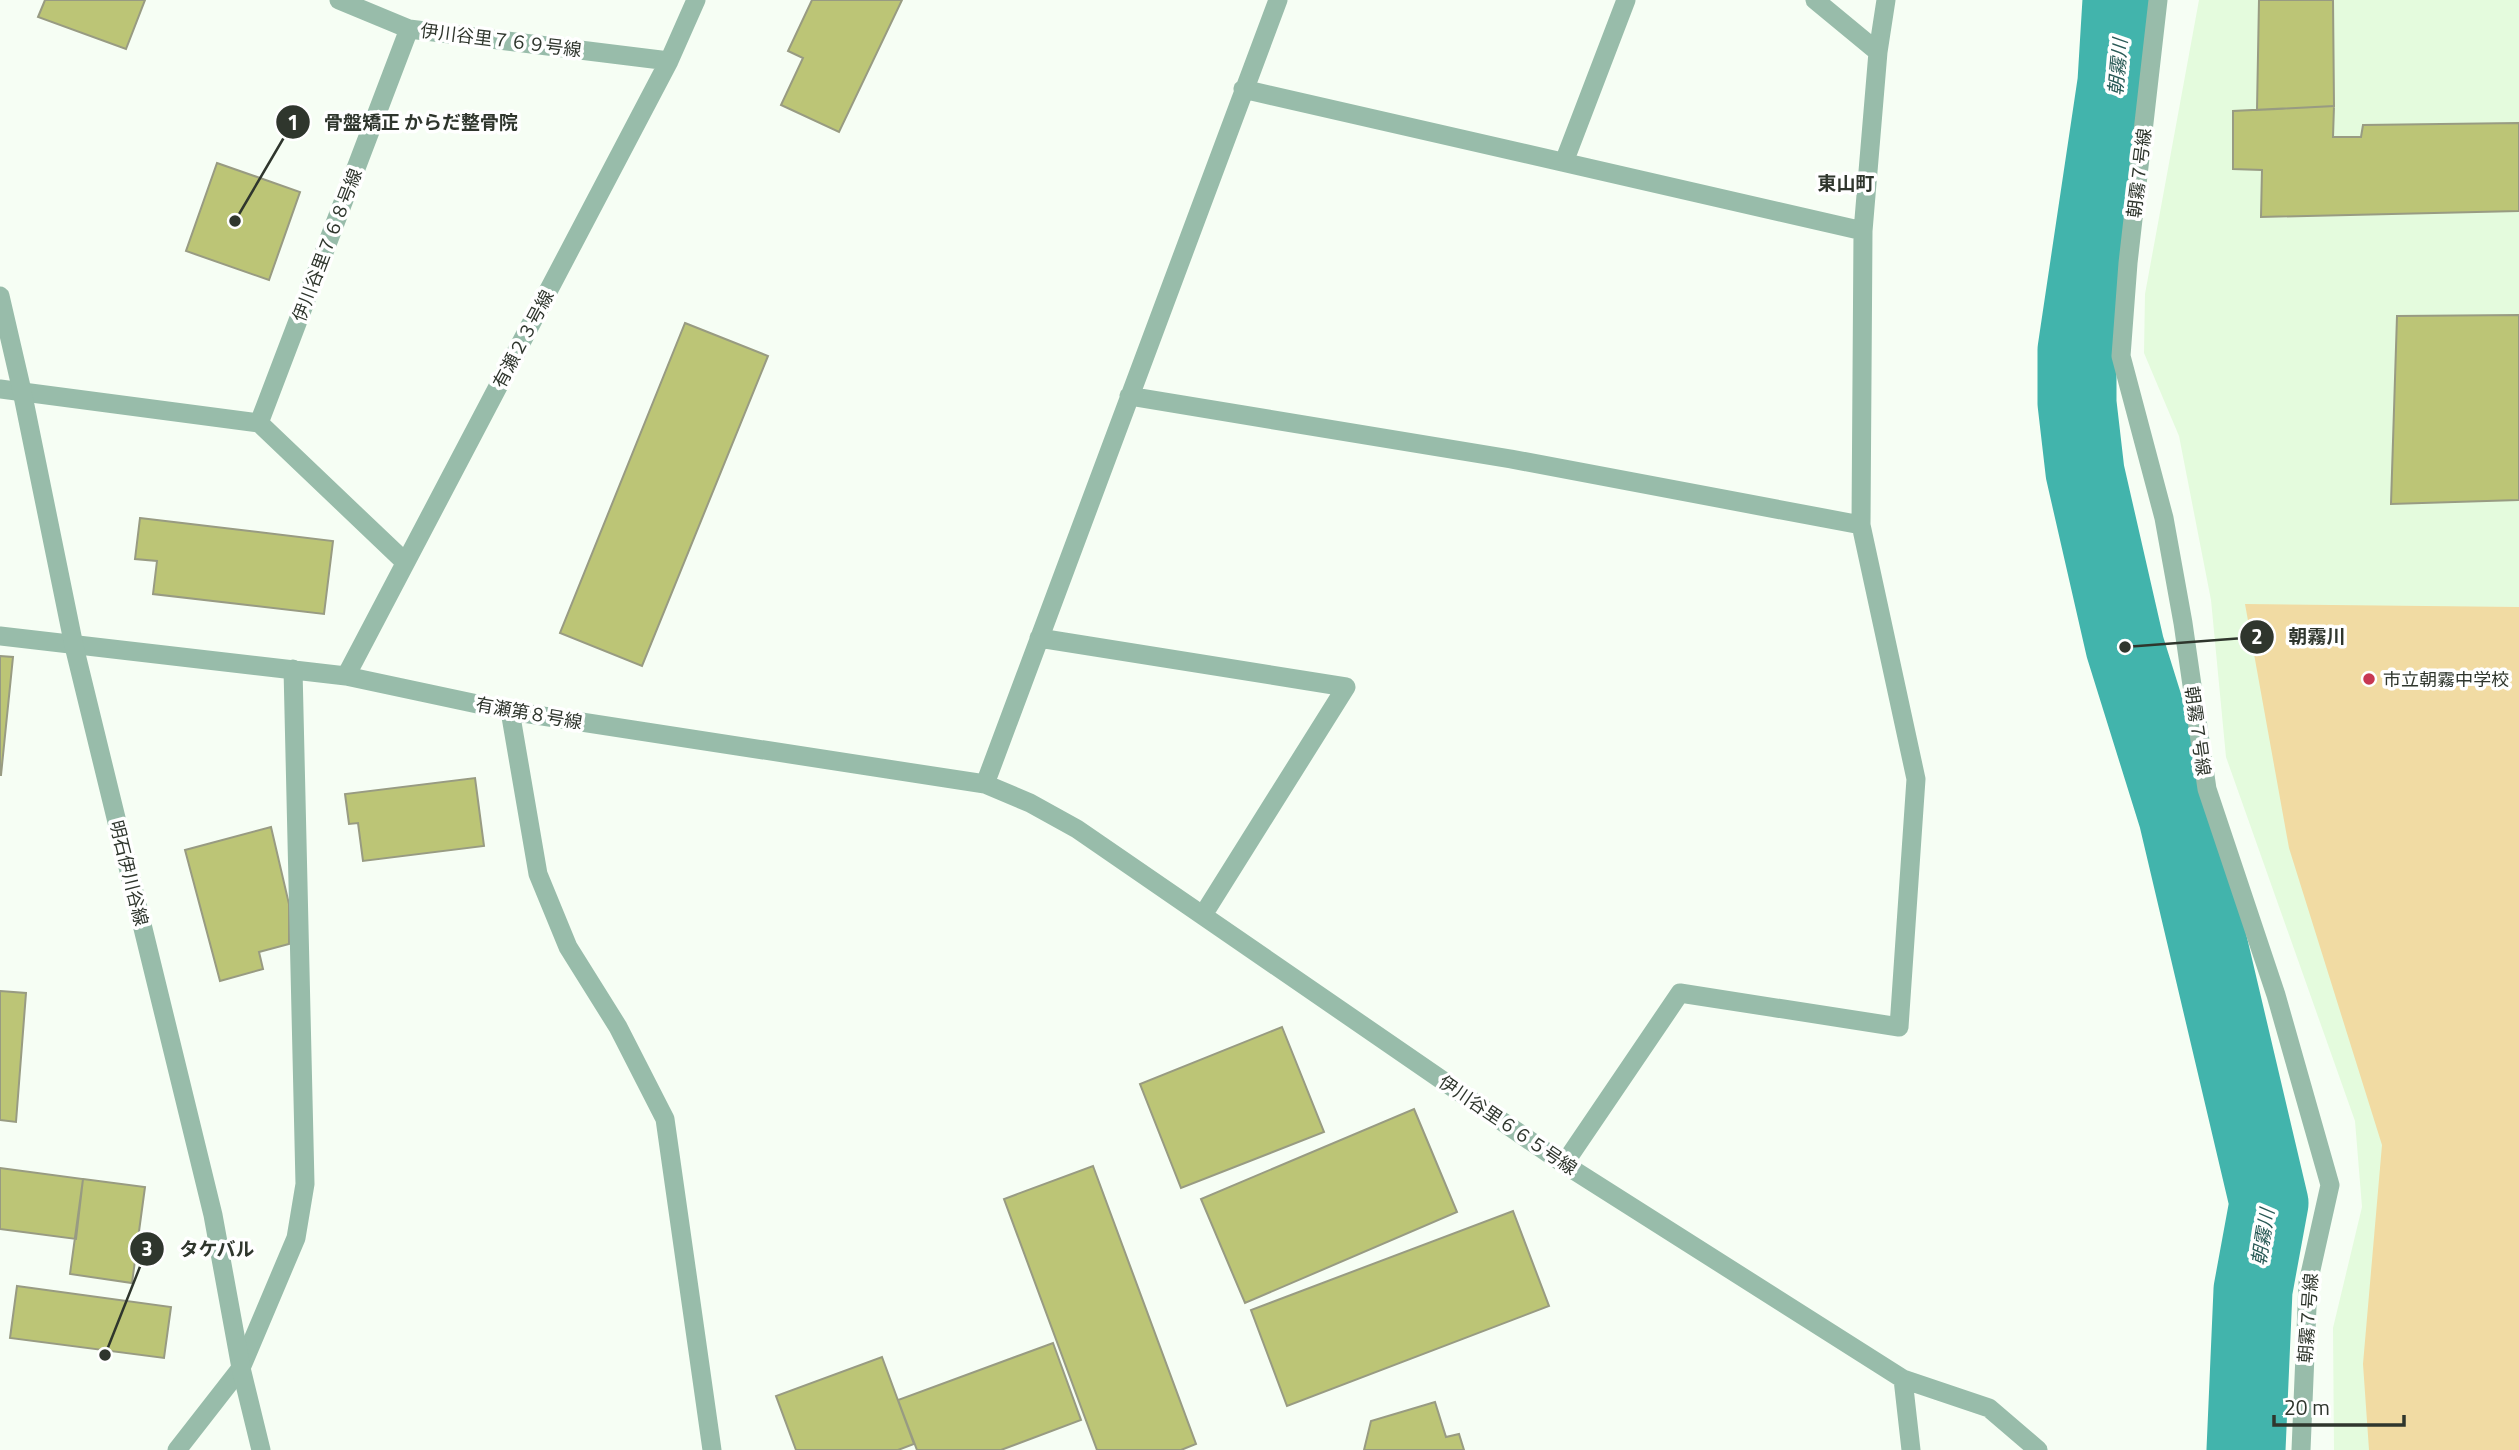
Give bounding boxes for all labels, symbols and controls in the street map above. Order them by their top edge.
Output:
street label: 伊川谷里７６９号線 [419,17,583,63]
water label: 朝霧川 [2100,35,2134,97]
callout: 骨盤矯正 からだ整骨院 [275,102,532,142]
text: 1 [287,106,299,138]
text: 骨盤矯正 からだ整骨院 [324,107,518,136]
street label: 朝霧７号線 [2120,127,2158,219]
street label: 伊川谷里７６８号線 [285,165,369,325]
district label: 東山町 [1817,168,1875,197]
street label: 有瀬２３号線 [486,285,560,393]
callout: 朝霧川 [2239,617,2359,657]
text: 2 [2251,620,2263,652]
text: 朝霧川 [2288,621,2346,650]
place label: 市立朝霧中学校 [2383,666,2509,693]
marker: 市立朝霧中学校 [2361,671,2377,687]
street label: 朝霧７号線 [2178,685,2218,777]
street label: 有瀬第８号線 [473,690,585,736]
street label: 明石伊川谷線 [103,817,155,929]
street label: 伊川谷里６６５号線 [1433,1069,1583,1181]
water label: 朝霧川 [2243,1205,2281,1267]
callout: タケバル [130,1229,269,1269]
text: 3 [141,1232,153,1264]
text: タケバル [179,1234,255,1263]
street label: 朝霧７号線 [2291,1272,2325,1364]
scale bar [2274,1384,2404,1428]
text: 20 m [2284,1391,2330,1423]

